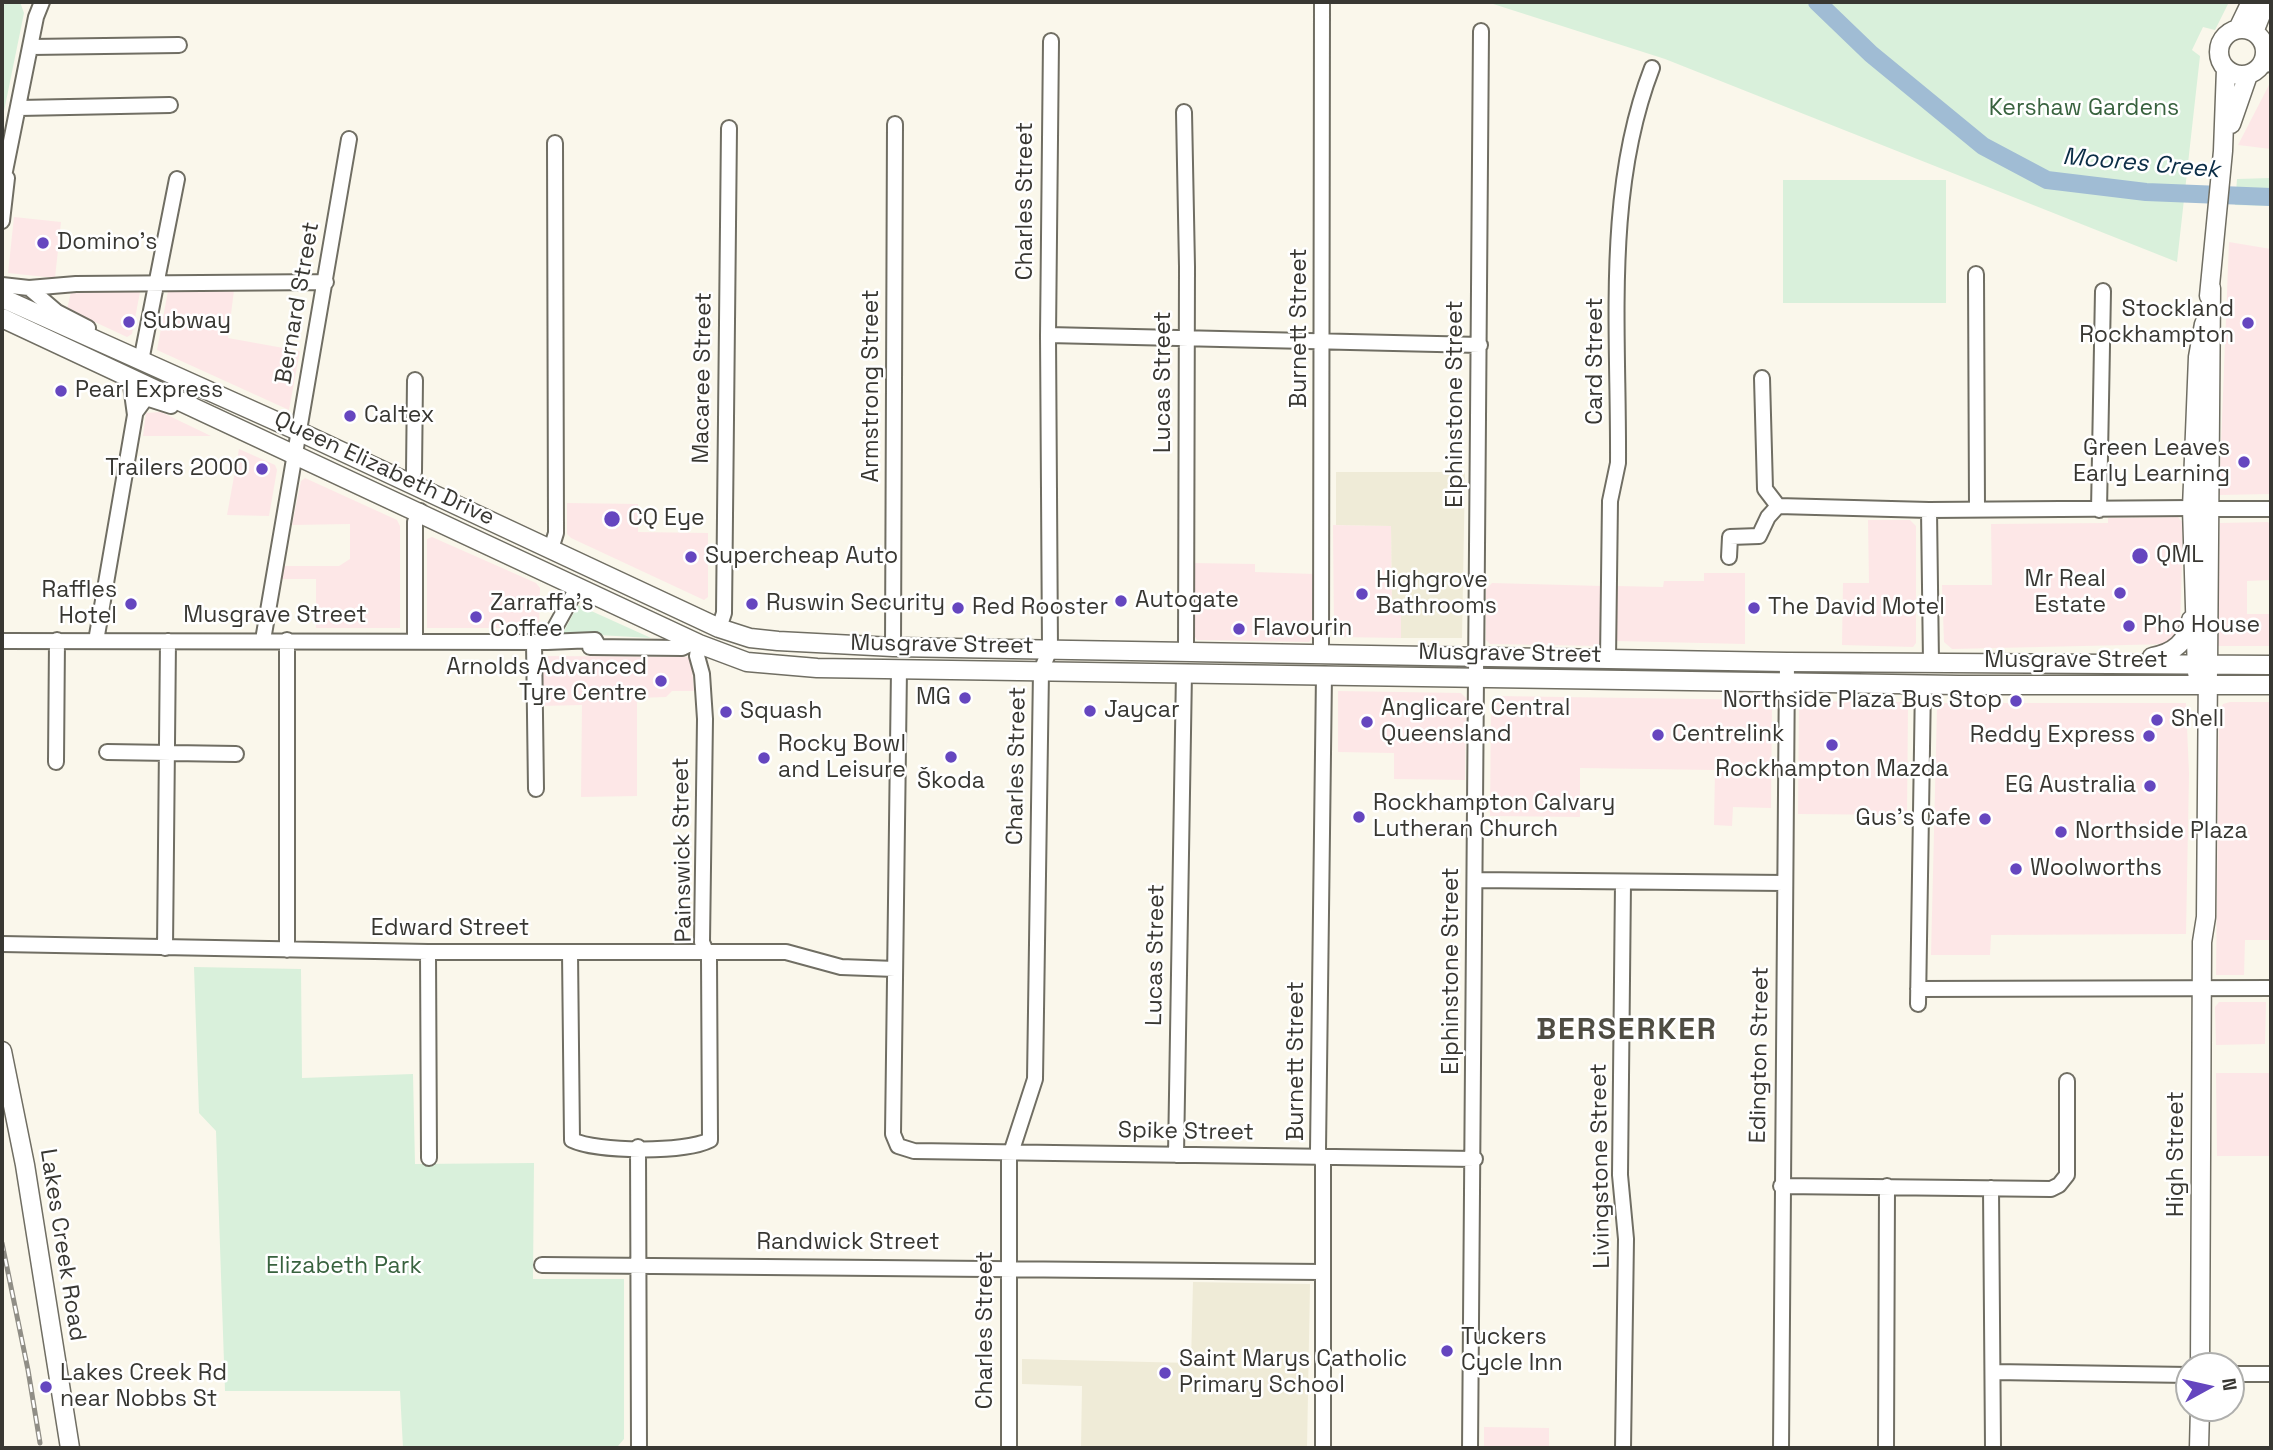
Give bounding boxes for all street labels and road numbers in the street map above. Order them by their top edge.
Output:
street label: Charles Street [1012,122,1040,280]
street label: Bernard Street [270,220,326,386]
street label: Burnett Street [1286,248,1314,408]
street label: Armstrong Street [858,290,886,482]
street label: Macaree Street [688,292,718,464]
street label: Card Street [1582,297,1610,425]
street label: Elphinstone Street [1442,300,1470,508]
street label: Lucas Street [1150,311,1178,453]
street label: Queen Elizabeth Drive [270,406,498,532]
street label: Musgrave Street [183,602,367,630]
street label: Musgrave Street [850,630,1034,660]
street label: Musgrave Street [1418,639,1602,669]
street label: Musgrave Street [1984,647,2168,675]
street label: Charles Street [1002,687,1032,845]
street label: Painswick Street [668,757,698,943]
street label: Elphinstone Street [1438,867,1466,1075]
street label: Lucas Street [1141,884,1171,1026]
street label: Edward Street [371,915,529,943]
street label: Edington Street [1745,966,1775,1144]
street label: Burnett Street [1283,981,1311,1141]
street label: Livingstone Street [1585,1063,1617,1269]
street label: High Street [2163,1091,2191,1217]
street label: Spike Street [1118,1117,1254,1147]
street label: Lakes Creek Road [33,1147,91,1343]
street label: Randwick Street [756,1229,940,1257]
street label: Charles Street [972,1251,1000,1409]

